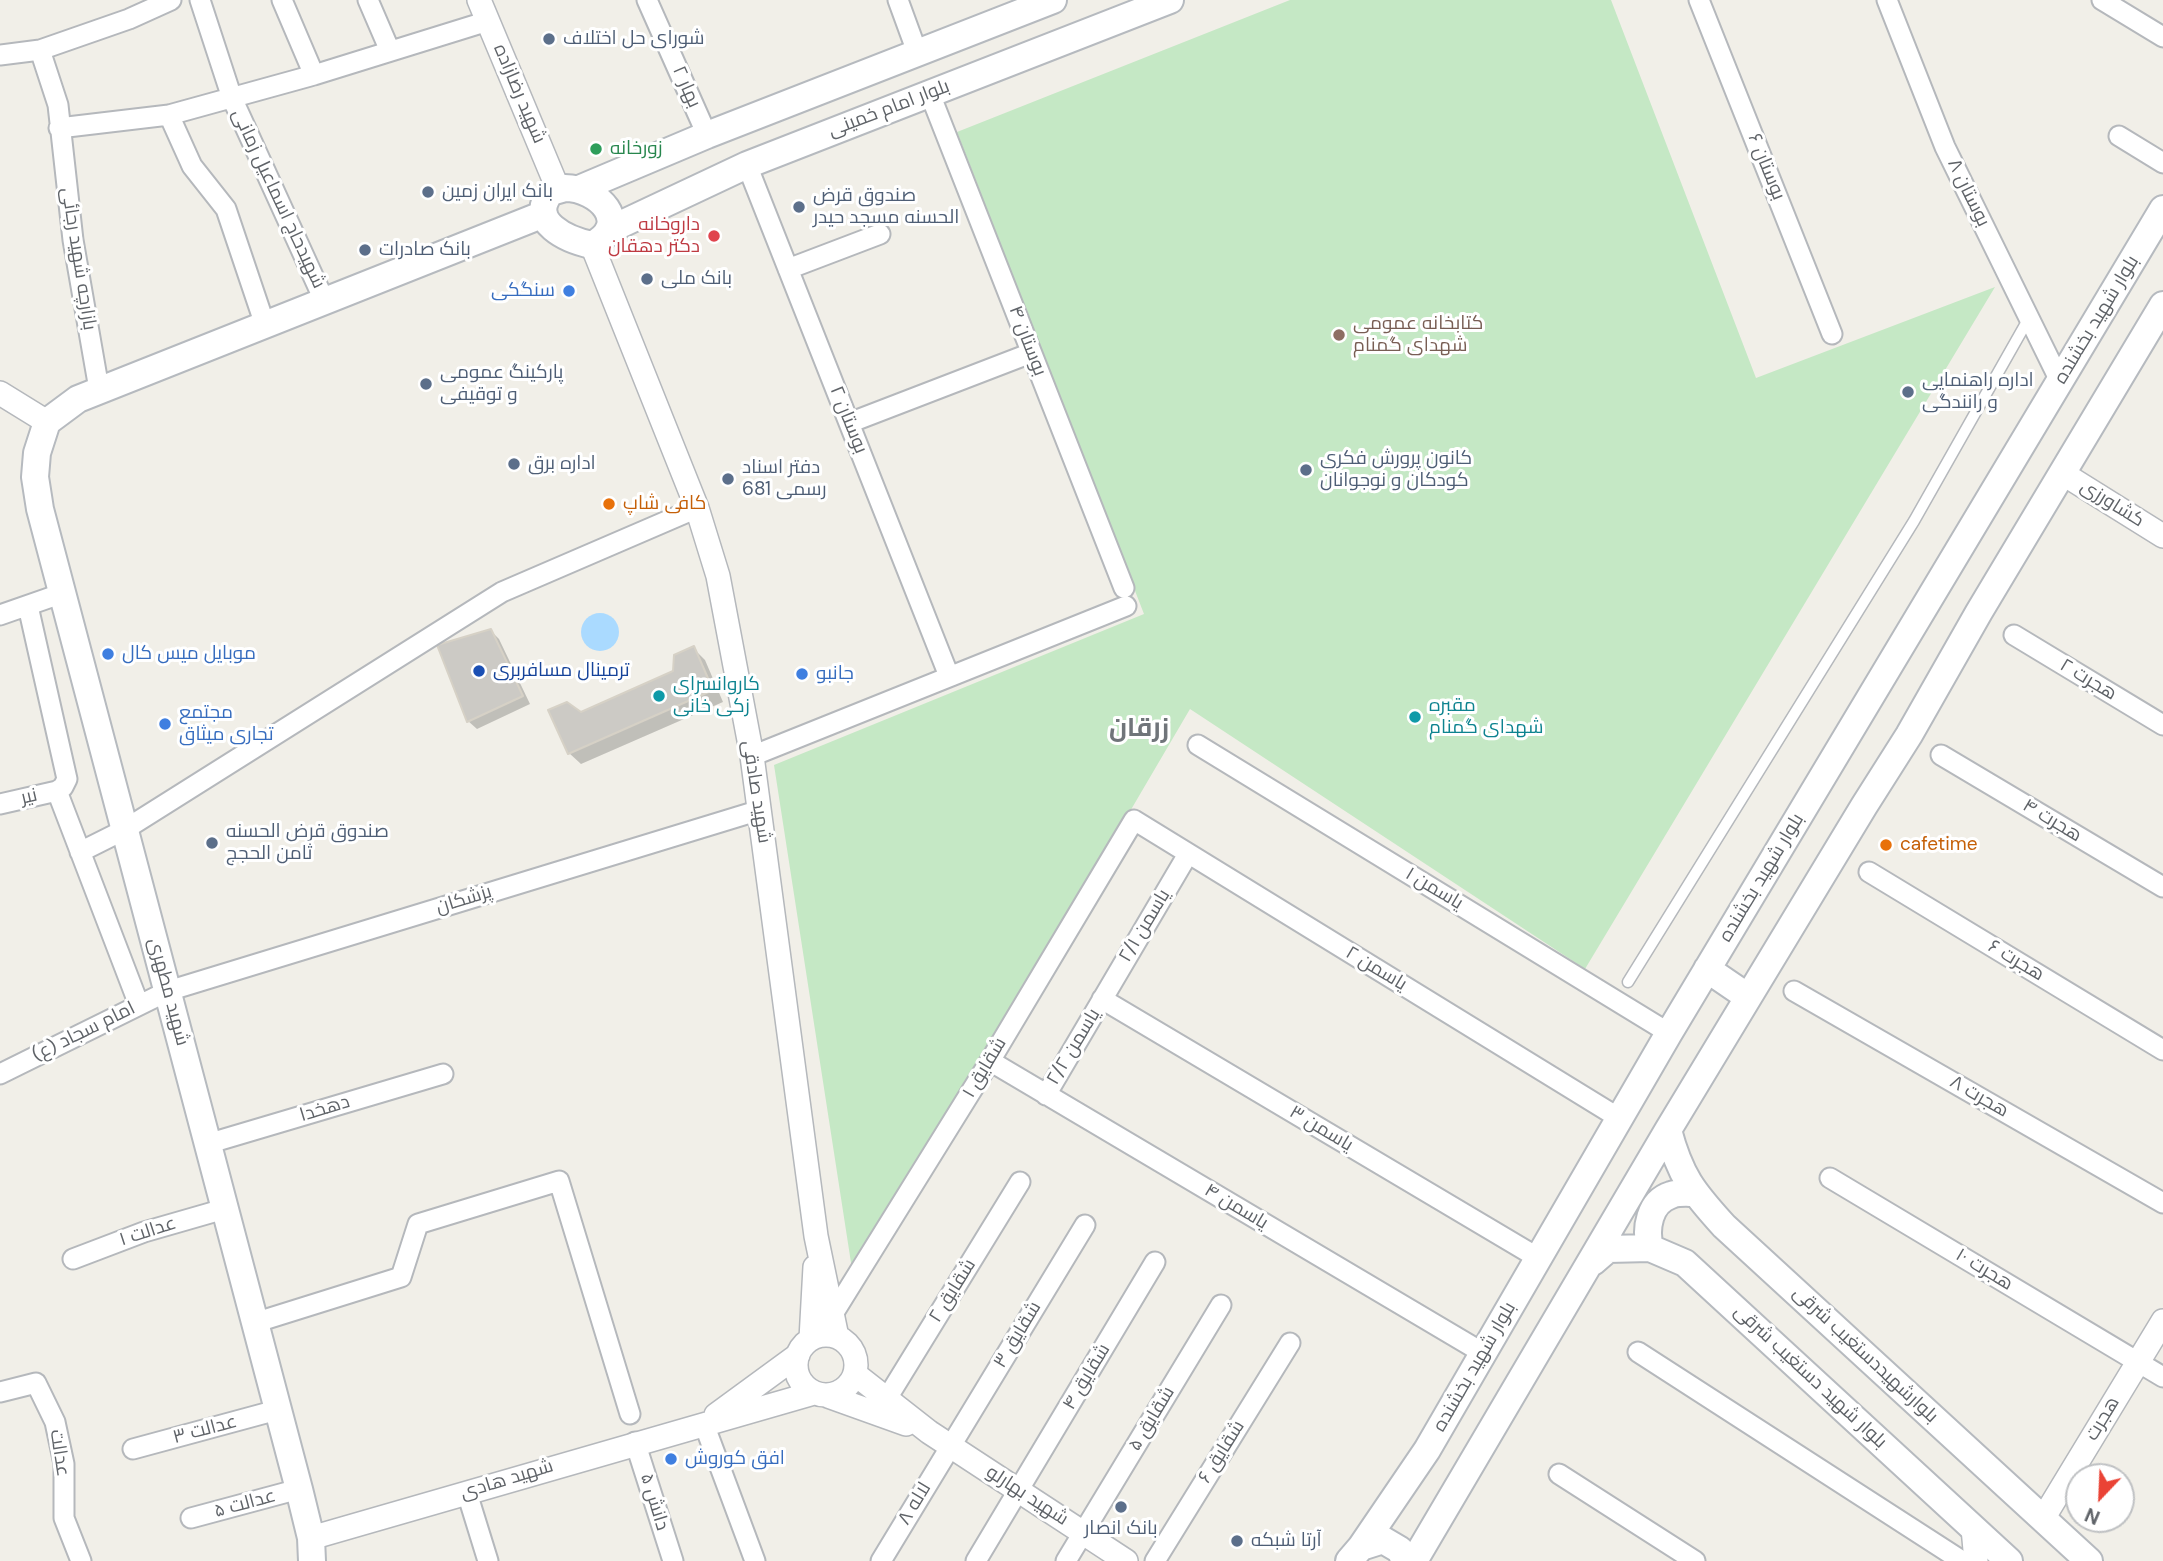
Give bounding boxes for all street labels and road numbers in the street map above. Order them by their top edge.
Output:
street label: شهید رضازاده [488,41,550,147]
street label: بهار ۲ [667,63,705,111]
street label: بلوار امام خمینی [825,75,953,143]
street label: شهیدحاج اسماعیل زمانی [226,106,330,292]
street label: بوستان ۶ [1742,130,1790,204]
street label: بوستان ۸ [1942,155,1994,231]
street label: بازارچه شهید رجائی [55,186,101,332]
street label: بلوار شهید بخشنده [2050,252,2144,388]
street label: بوستان ۴ [1003,303,1051,379]
street label: بوستان ۲ [824,383,872,457]
street label: کشاورزی [2076,475,2148,533]
street label: هجرت ۲ [2055,654,2121,706]
street label: شهید صادقی [737,739,775,845]
street label: نیر [18,784,40,810]
street label: هجرت ۴ [2018,794,2086,848]
street label: بلوار شهید بخشنده [1715,810,1809,946]
street label: یاسمن ۱ [1401,863,1467,915]
street label: پزشکان [433,881,495,919]
street label: یاسمن ۲/۱ [1114,885,1176,967]
street label: هجرت ۶ [1984,935,2048,987]
street label: شهید مطهری [143,936,193,1048]
street label: یاسمن ۲ [1341,942,1411,996]
street label: امام سجاد (ع) [29,997,139,1067]
street label: یاسمن ۲/۲ [1042,1005,1106,1089]
street label: شقایق ۱ [958,1034,1012,1102]
street label: هجرت ۸ [1946,1071,2012,1123]
street label: دهخدا [297,1091,353,1127]
street label: یاسمن ۳ [1285,1101,1357,1157]
street label: یاسمن ۴ [1200,1179,1272,1235]
street label: عدالت ۱ [117,1212,179,1252]
street label: هجرت ۱۰ [1951,1244,2017,1296]
street label: شقایق ۲ [925,1255,981,1327]
street label: بلوارشهیددستغیب شرقی [1788,1282,1942,1428]
street label: شقایق ۳ [989,1298,1047,1372]
street label: بلوار شهید بخشنده [1429,1298,1521,1436]
street label: بلوار شهید دستغیب شرقی [1729,1300,1891,1454]
street label: شقایق ۴ [1058,1340,1116,1414]
street label: شقایق ۵ [1124,1383,1180,1455]
street label: هجرت [2081,1393,2125,1445]
street label: عدالت ۳ [171,1411,239,1449]
street label: شقایق ۶ [1194,1416,1250,1488]
street label: عدالت [44,1428,74,1478]
street label: شهید هادی [458,1455,556,1505]
street label: شهید بهارلو [982,1461,1072,1531]
street label: دانش ۵ [635,1471,673,1533]
street label: لاله ۸ [894,1479,936,1529]
street label: عدالت ۵ [212,1485,278,1523]

